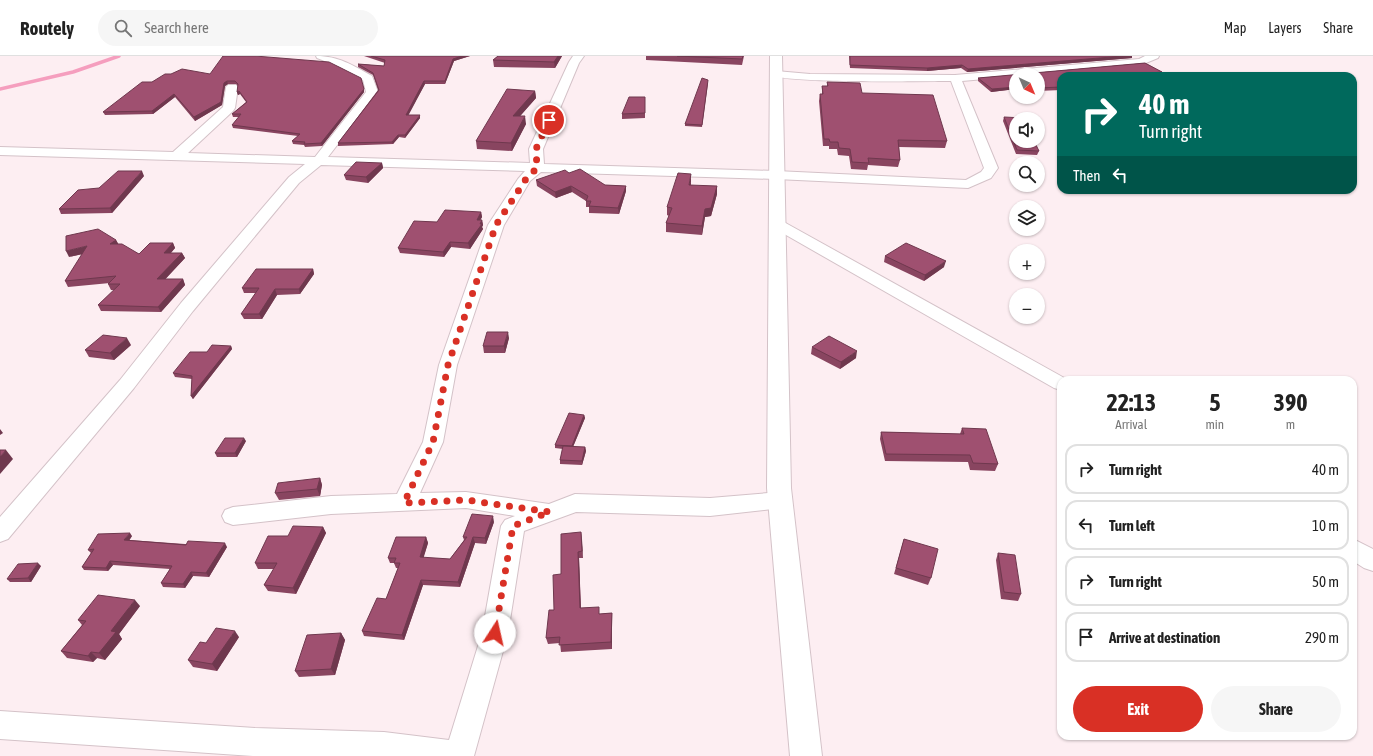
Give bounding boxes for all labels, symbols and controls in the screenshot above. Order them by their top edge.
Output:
search box [98,10,378,46]
text: Routely [20,17,74,39]
icon: search [112,17,134,39]
text: Search here [144,19,209,36]
text: Map [1224,20,1246,36]
text: Layers [1268,20,1301,36]
text: Share [1323,20,1353,36]
north arrow [1009,68,1045,104]
map controls [1009,68,1045,324]
icon: right [1073,88,1125,140]
text: 40 m [1139,88,1189,120]
pin [532,103,566,137]
icon: arrive [538,109,560,131]
button: sound [1009,112,1045,148]
text: Turn right [1139,121,1202,142]
button: search [1009,156,1045,192]
icon: left [1109,164,1131,186]
text: Then [1073,167,1101,184]
button: layers [1009,200,1045,236]
button: + [1009,244,1045,280]
button: − [1009,288,1045,324]
text: 22:13 [1107,389,1156,416]
text: 5 [1209,389,1220,416]
text: 390 [1274,389,1307,416]
text: Arrival [1115,417,1147,432]
text: min [1205,417,1224,432]
text: m [1286,417,1295,432]
icon: right [1075,458,1097,480]
text: Turn right [1109,461,1162,478]
text: 40 m [1312,461,1339,478]
icon: left [1075,514,1097,536]
text: Turn left [1109,517,1155,534]
text: 10 m [1312,517,1339,534]
icon: right [1075,570,1097,592]
text: Turn right [1109,573,1162,590]
text: 50 m [1312,573,1339,590]
position arrow [474,612,516,654]
icon: arrive [1075,626,1097,648]
text: Arrive at destination [1109,629,1220,646]
text: 290 m [1305,629,1339,646]
button: Exit [1073,686,1203,732]
button: Share [1211,686,1341,732]

